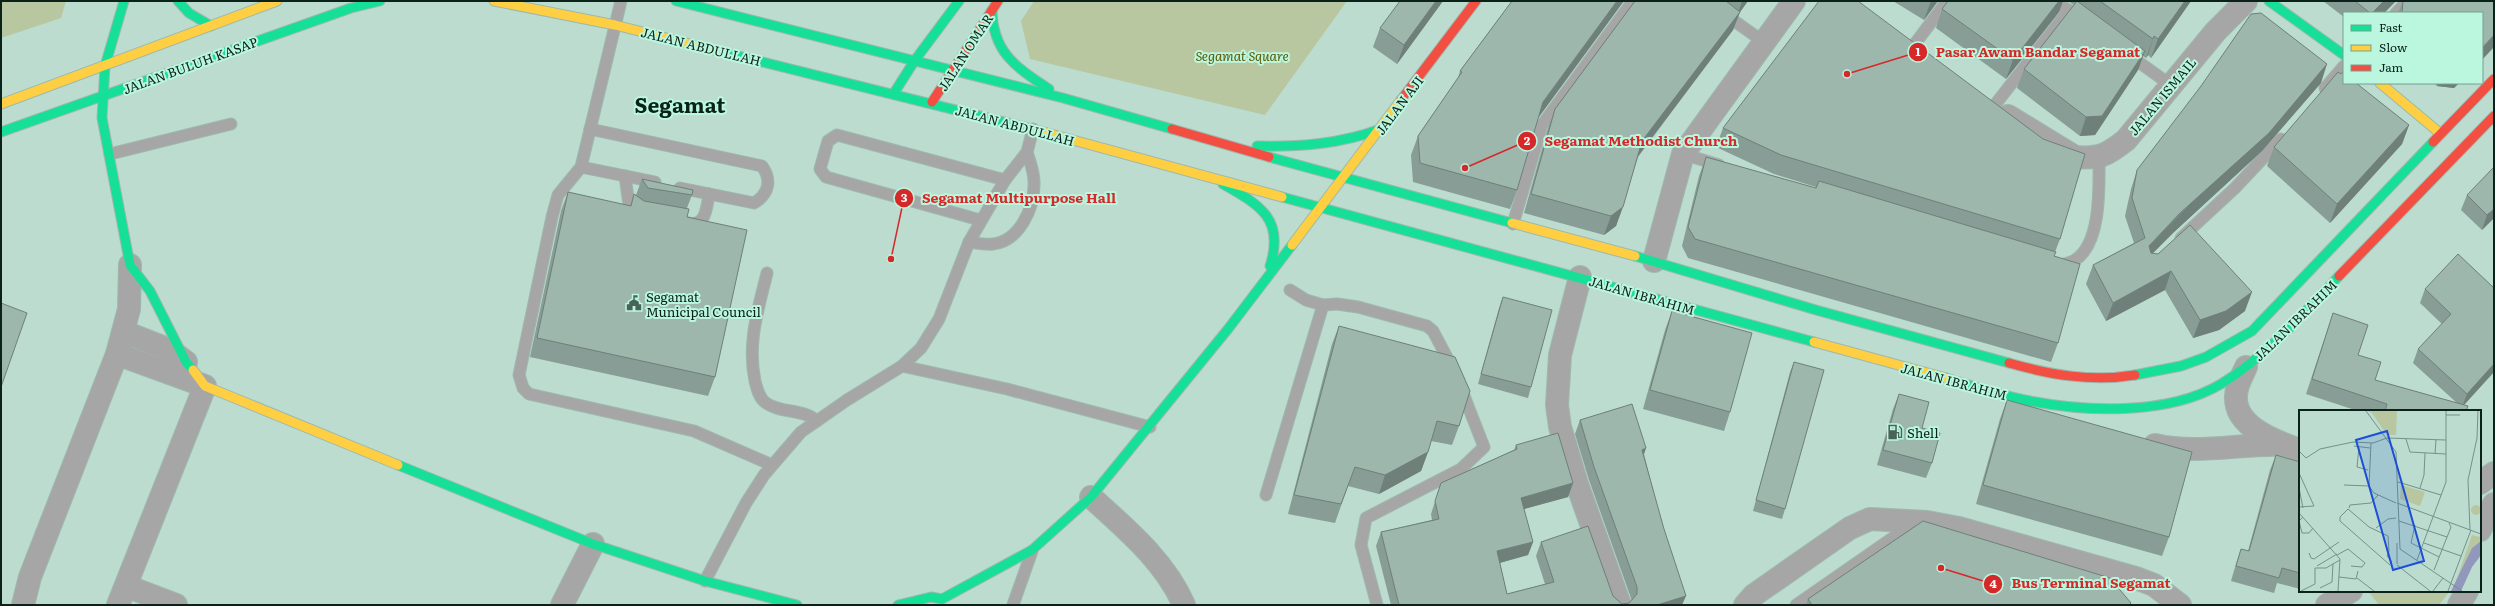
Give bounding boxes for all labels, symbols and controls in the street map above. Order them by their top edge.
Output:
street label: JALAN OMAR [933,9,997,94]
legend [2343,12,2483,84]
text: Fast [2379,18,2403,36]
street label: JALAN ABDULLAH [639,22,763,70]
street label: JALAN BULUH KASAP [120,32,260,98]
text: Slow [2379,38,2408,56]
callout: Pasar Awam Bandar Segamat [1908,39,2149,65]
text: Pasar Awam Bandar Segamat [1936,41,2141,61]
text: 1 [1916,42,1921,60]
park label: Segamat Square [1195,46,1289,65]
street label: JALAN ISMAIL [2124,53,2200,139]
text: Jam [2379,58,2404,76]
street label: JALAN AJI [1371,72,1427,138]
district label: Segamat [635,88,726,119]
street label: JALAN ABDULLAH [953,100,1077,150]
callout: Segamat Methodist Church [1517,128,1746,154]
text: Segamat Methodist Church [1545,130,1738,150]
text: 2 [1524,131,1531,149]
callout: Segamat Multipurpose Hall [894,185,1125,211]
text: Segamat Multipurpose Hall [922,187,1116,207]
text: 3 [901,188,908,206]
street label: JALAN IBRAHIM [1587,271,1697,319]
street label: JALAN IBRAHIM [2249,275,2341,365]
place label: Segamat Municipal Council [646,287,762,321]
public building icon: Segamat Municipal Council [625,294,643,312]
street label: JALAN IBRAHIM [1899,358,2009,404]
inset map [2299,410,2481,592]
fuel station icon: Shell [1886,423,1904,441]
place label: Shell [1907,423,1939,442]
callout: Bus Terminal Segamat [1983,571,2178,597]
text: Bus Terminal Segamat [2011,572,2171,592]
text: 4 [1989,574,1997,592]

